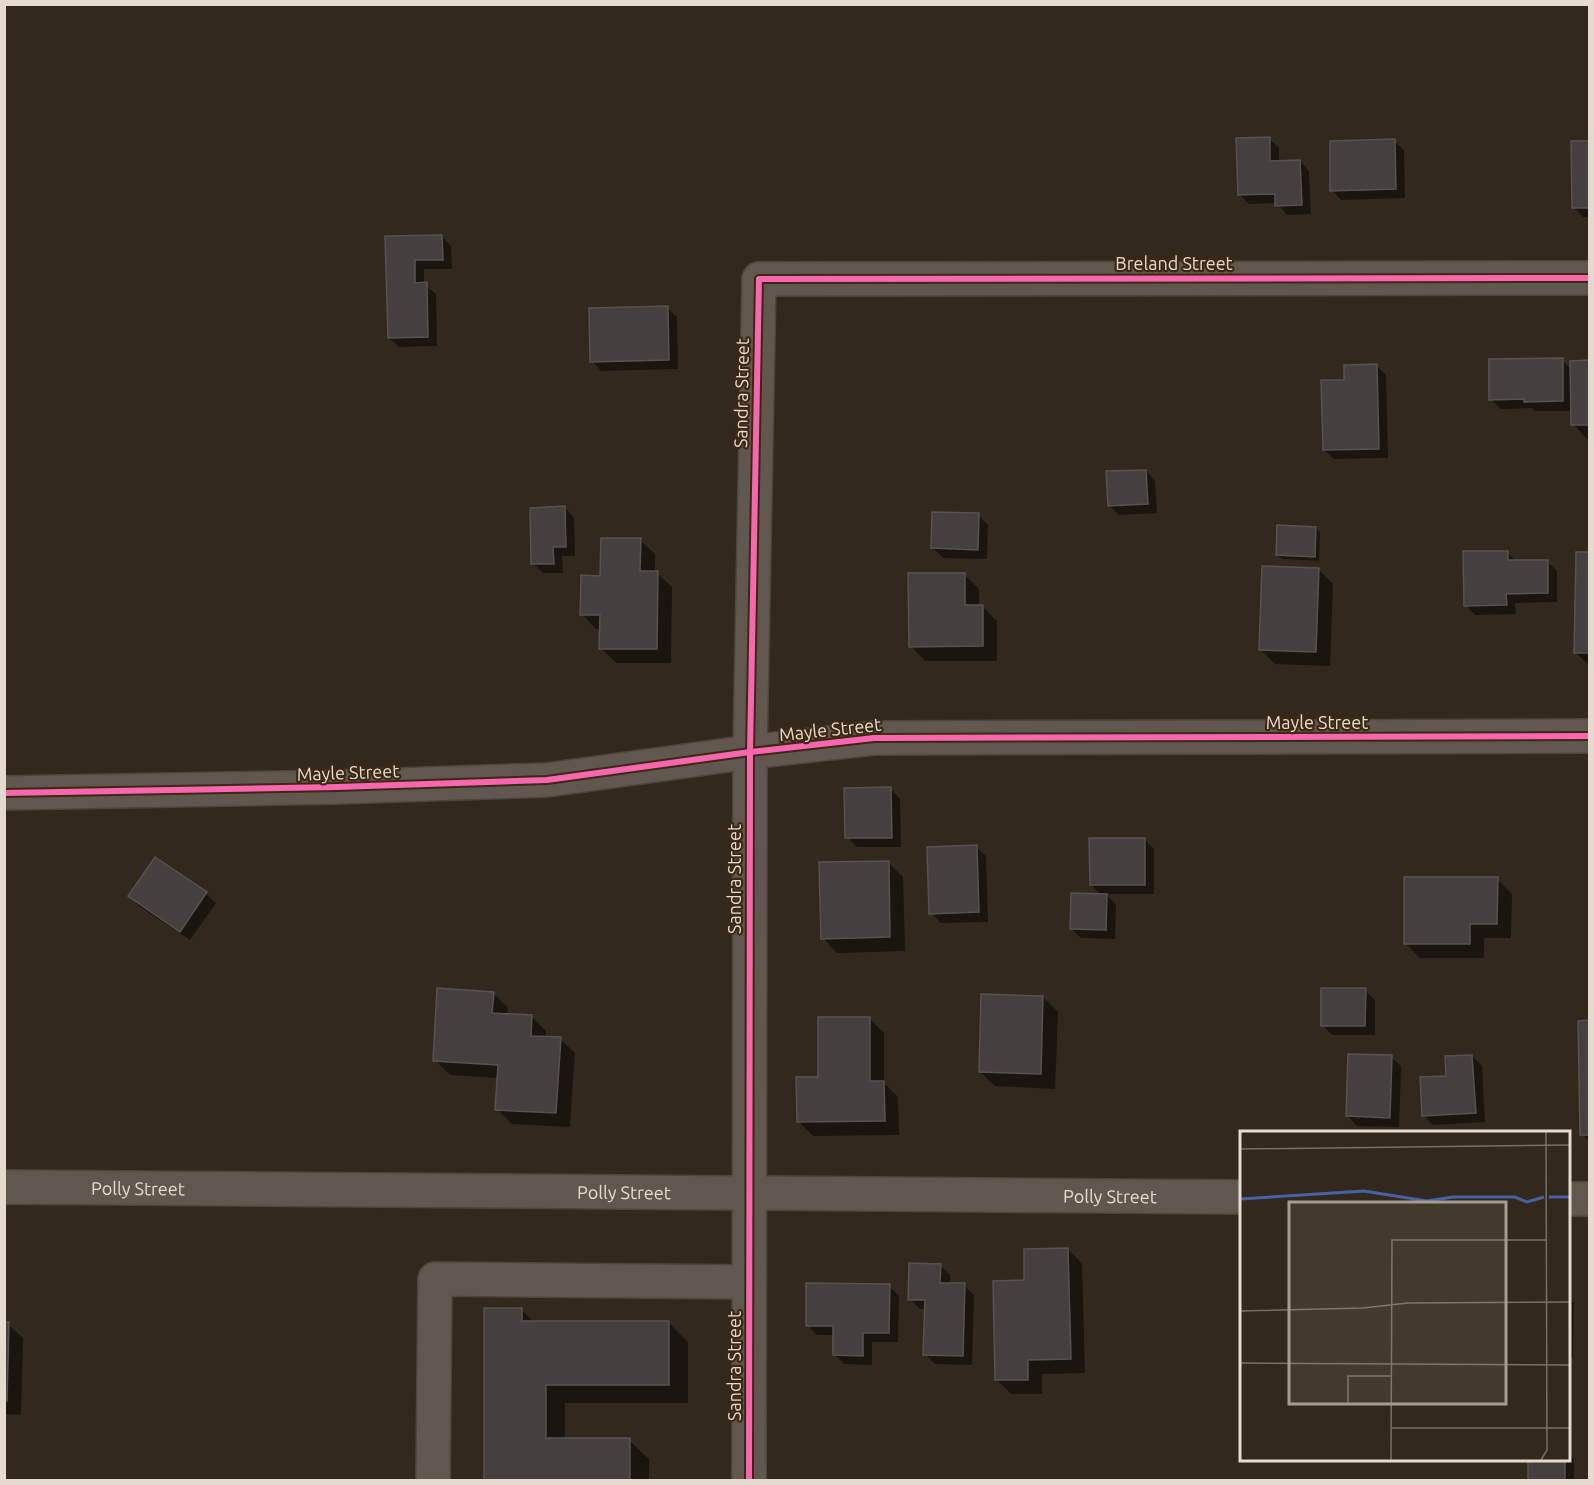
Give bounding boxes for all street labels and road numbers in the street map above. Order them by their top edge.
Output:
street label: Breland Street [1115,253,1233,273]
street label: Sandra Street [730,338,752,448]
street label: Mayle Street [1266,712,1368,732]
street label: Mayle Street [778,714,882,744]
street label: Mayle Street [296,760,400,784]
street label: Sandra Street [724,824,744,934]
street label: Polly Street [91,1178,185,1198]
street label: Polly Street [577,1182,671,1202]
street label: Polly Street [1063,1186,1157,1206]
street label: Sandra Street [724,1311,744,1421]

